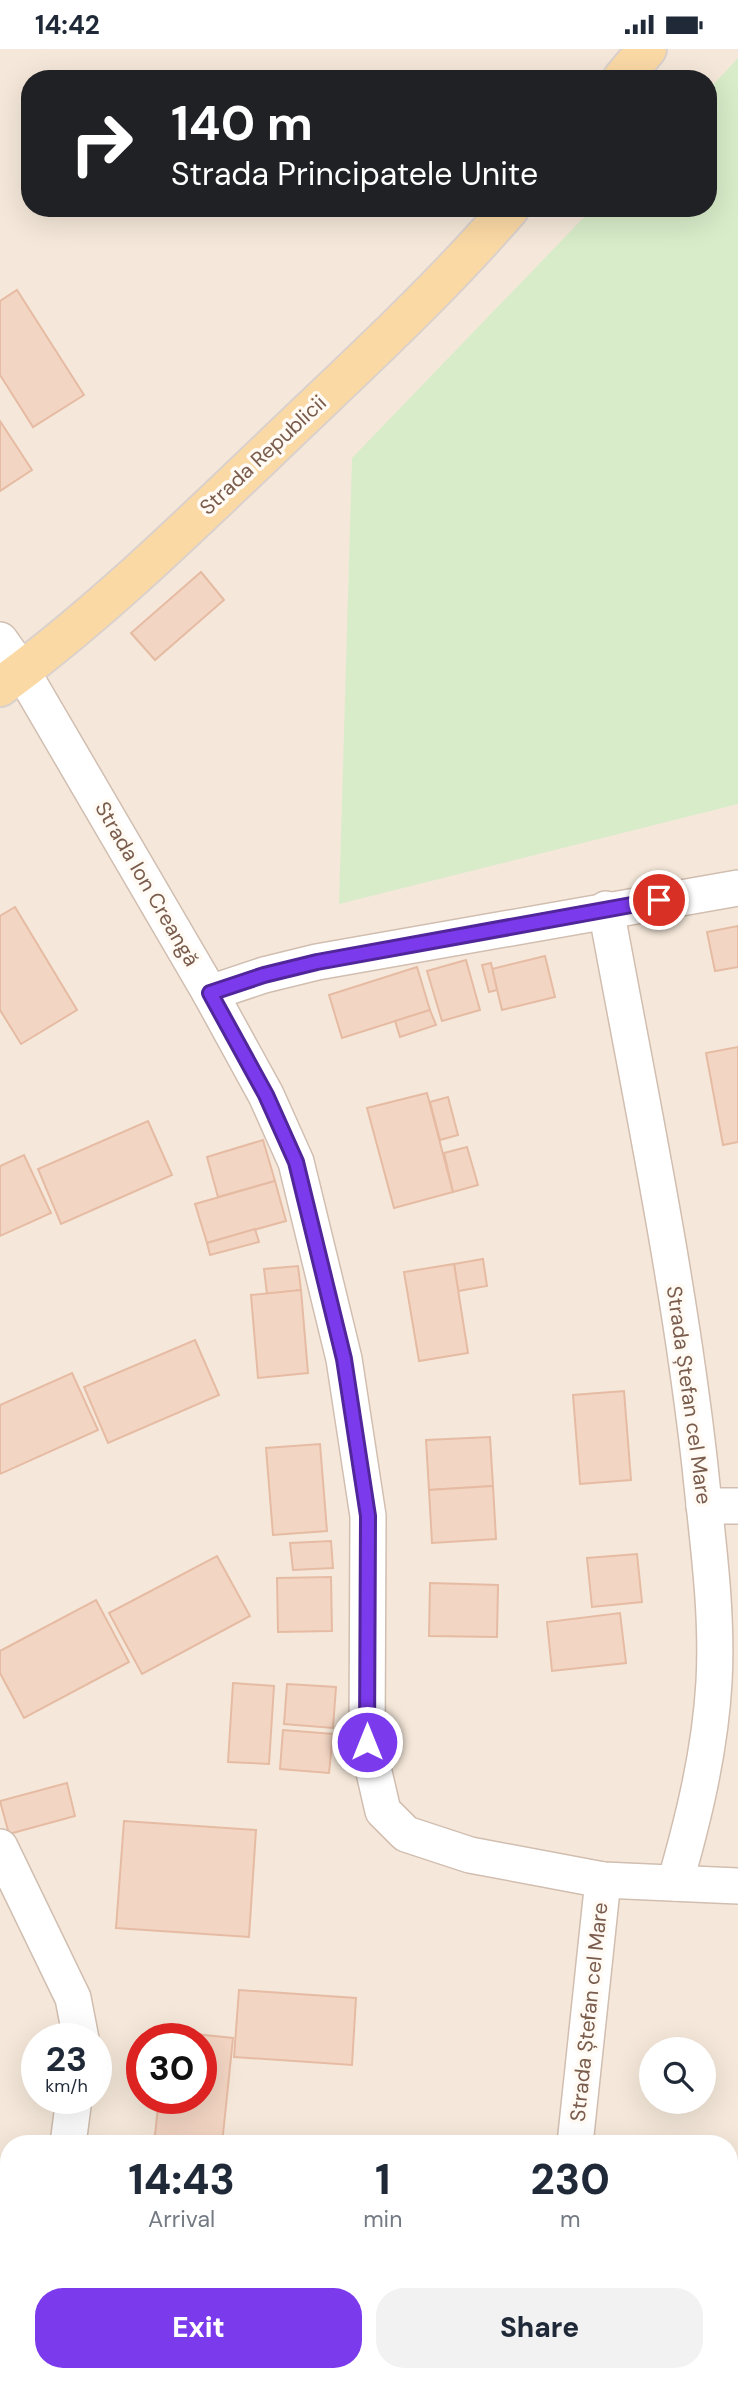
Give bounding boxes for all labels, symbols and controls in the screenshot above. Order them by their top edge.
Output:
text: 14:42 [35,8,100,42]
text: 140 m [171,91,313,155]
icon: right [56,98,147,189]
text: Strada Principatele Unite [171,153,538,195]
street label: Strada Republicii [194,389,332,521]
street label: Strada Ion Creangă [88,797,206,971]
pin [629,870,689,930]
icon: arrive [640,881,678,919]
street label: Strada Ștefan cel Mare [660,1284,718,1506]
position arrow [330,1705,404,1779]
street label: Strada Ștefan cel Mare [564,1901,614,2123]
speed limit sign: 30 [126,2023,217,2114]
text: 23 [46,2036,87,2082]
map controls [639,2037,716,2114]
button: search [639,2037,716,2114]
text: km/h [45,2074,88,2098]
text: 14:43 [128,2152,235,2207]
text: 1 [375,2152,390,2207]
text: 230 [531,2152,610,2207]
text: Arrival [148,2204,215,2234]
text: min [363,2204,402,2234]
text: m [560,2204,580,2234]
button: Exit [35,2288,362,2368]
button: Share [376,2288,703,2368]

